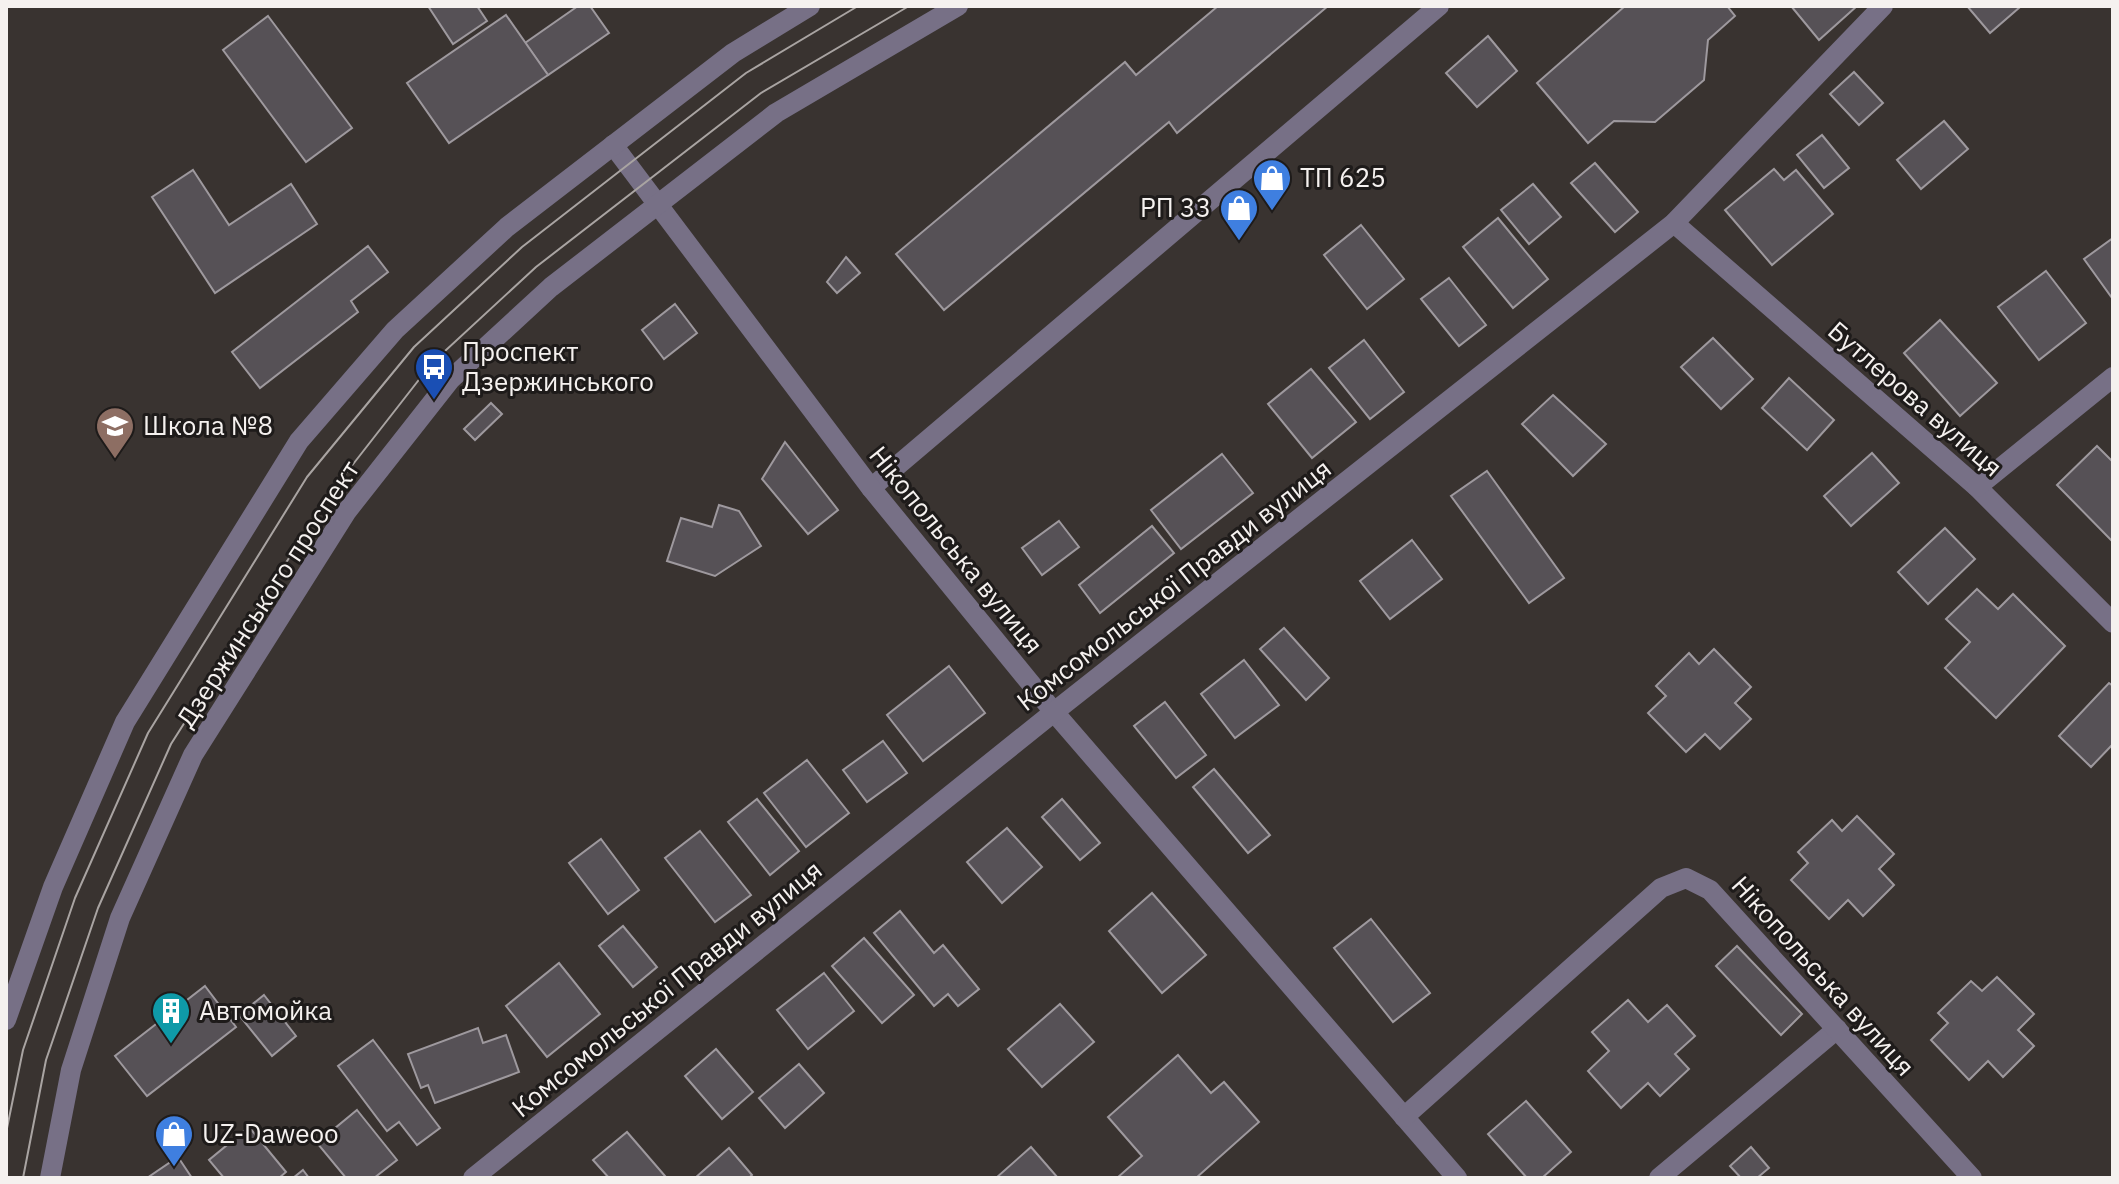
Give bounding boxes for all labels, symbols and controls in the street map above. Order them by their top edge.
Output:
shop icon: ТП 625 [1251,157,1293,212]
place label: ТП 625 [1300,160,1386,194]
shop icon: РП 33 [1218,187,1260,242]
place label: РП 33 [1140,190,1211,224]
street label: Бутлерова вулиця [1821,313,2010,483]
place label: Проспект Дзержинського [462,334,654,398]
bus stop icon: Проспект Дзержинського [413,346,455,401]
school or university icon: Школа №8 [94,405,136,460]
place label: Школа №8 [143,408,273,442]
street label: Нікопольська вулиця [862,438,1051,660]
street label: Комсомольської Правди вулиця [1009,451,1337,718]
street label: Дзержинського проспект [168,454,366,733]
street label: Комсомольської Правди вулиця [504,852,829,1124]
street label: Нікопольська вулиця [1725,868,1923,1083]
building icon: Автомойка [150,990,192,1045]
place label: Автомойка [199,993,332,1027]
shop icon: UZ-Daweoo [153,1113,195,1168]
place label: UZ-Daweoo [202,1116,339,1150]

